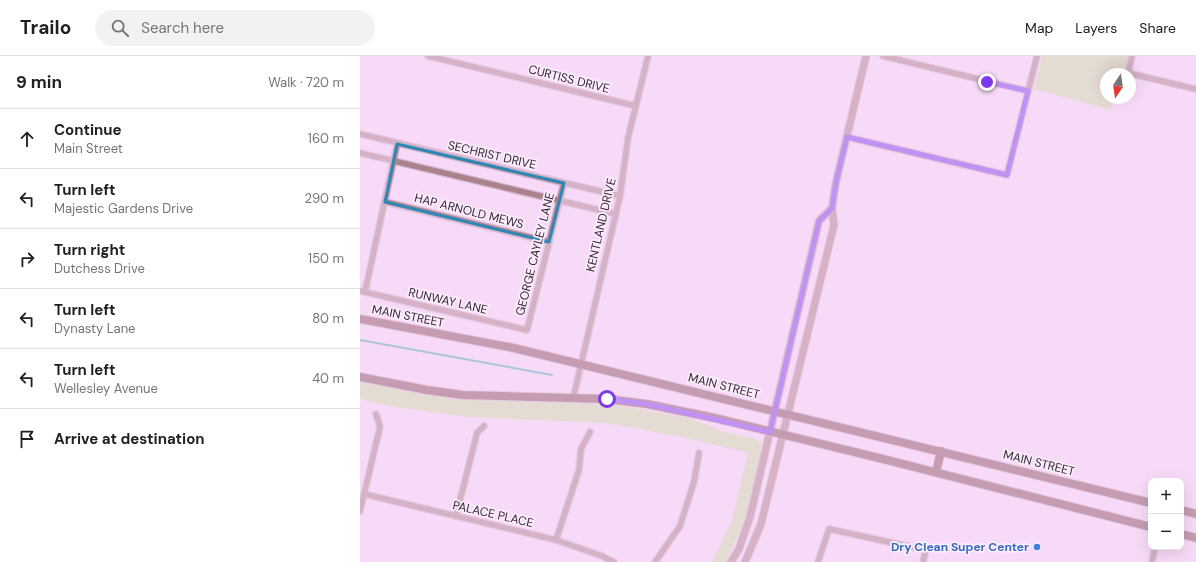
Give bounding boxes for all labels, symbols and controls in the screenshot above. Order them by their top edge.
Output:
search box [95,10,375,46]
text: Trailo [20,15,71,40]
icon: search [109,17,131,39]
text: Search here [141,18,224,38]
text: Map [1025,19,1053,37]
text: Layers [1075,19,1117,37]
text: Share [1139,19,1176,37]
street label: CURTISS DRIVE [527,61,612,97]
north arrow [1100,68,1136,104]
text: 9 min [16,71,62,93]
route end [978,73,996,91]
text: Walk · 720 m [268,74,344,91]
text: Continue [54,120,122,140]
icon: ahead [16,128,38,150]
text: 160 m [308,130,344,147]
street label: SECHRIST DRIVE [446,137,538,173]
text: Main Street [54,140,123,157]
street label: KENTLAND DRIVE [582,176,620,274]
text: Turn left [54,180,115,200]
icon: left [16,188,38,210]
text: 290 m [305,190,344,207]
street label: HAP ARNOLD MEWS [413,190,525,232]
street label: GEORGE CAYLEY LANE [512,191,558,317]
text: Majestic Gardens Drive [54,200,193,217]
text: Turn right [54,240,125,260]
icon: right [16,248,38,270]
text: 150 m [308,250,344,267]
text: Dutchess Drive [54,260,145,277]
street label: RUNWAY LANE [407,284,489,318]
text: Turn left [54,300,115,320]
street label: MAIN STREET [371,301,446,331]
icon: left [16,308,38,330]
text: 80 m [312,310,344,327]
text: Dynasty Lane [54,320,136,337]
text: Turn left [54,360,115,380]
icon: left [16,368,38,390]
street label: MAIN STREET [687,369,762,403]
text: 40 m [312,370,344,387]
text: Wellesley Avenue [54,380,158,397]
route start [598,390,616,408]
icon: arrive [16,428,38,450]
text: Arrive at destination [54,429,205,449]
street label: MAIN STREET [1002,446,1077,480]
map controls [1148,478,1184,550]
button: + [1148,478,1184,514]
street label: PALACE PLACE [451,497,535,531]
button: − [1148,514,1184,550]
place label: Dry Clean Super Center [891,539,1029,555]
marker: Dry Clean Super Center [1032,542,1042,552]

